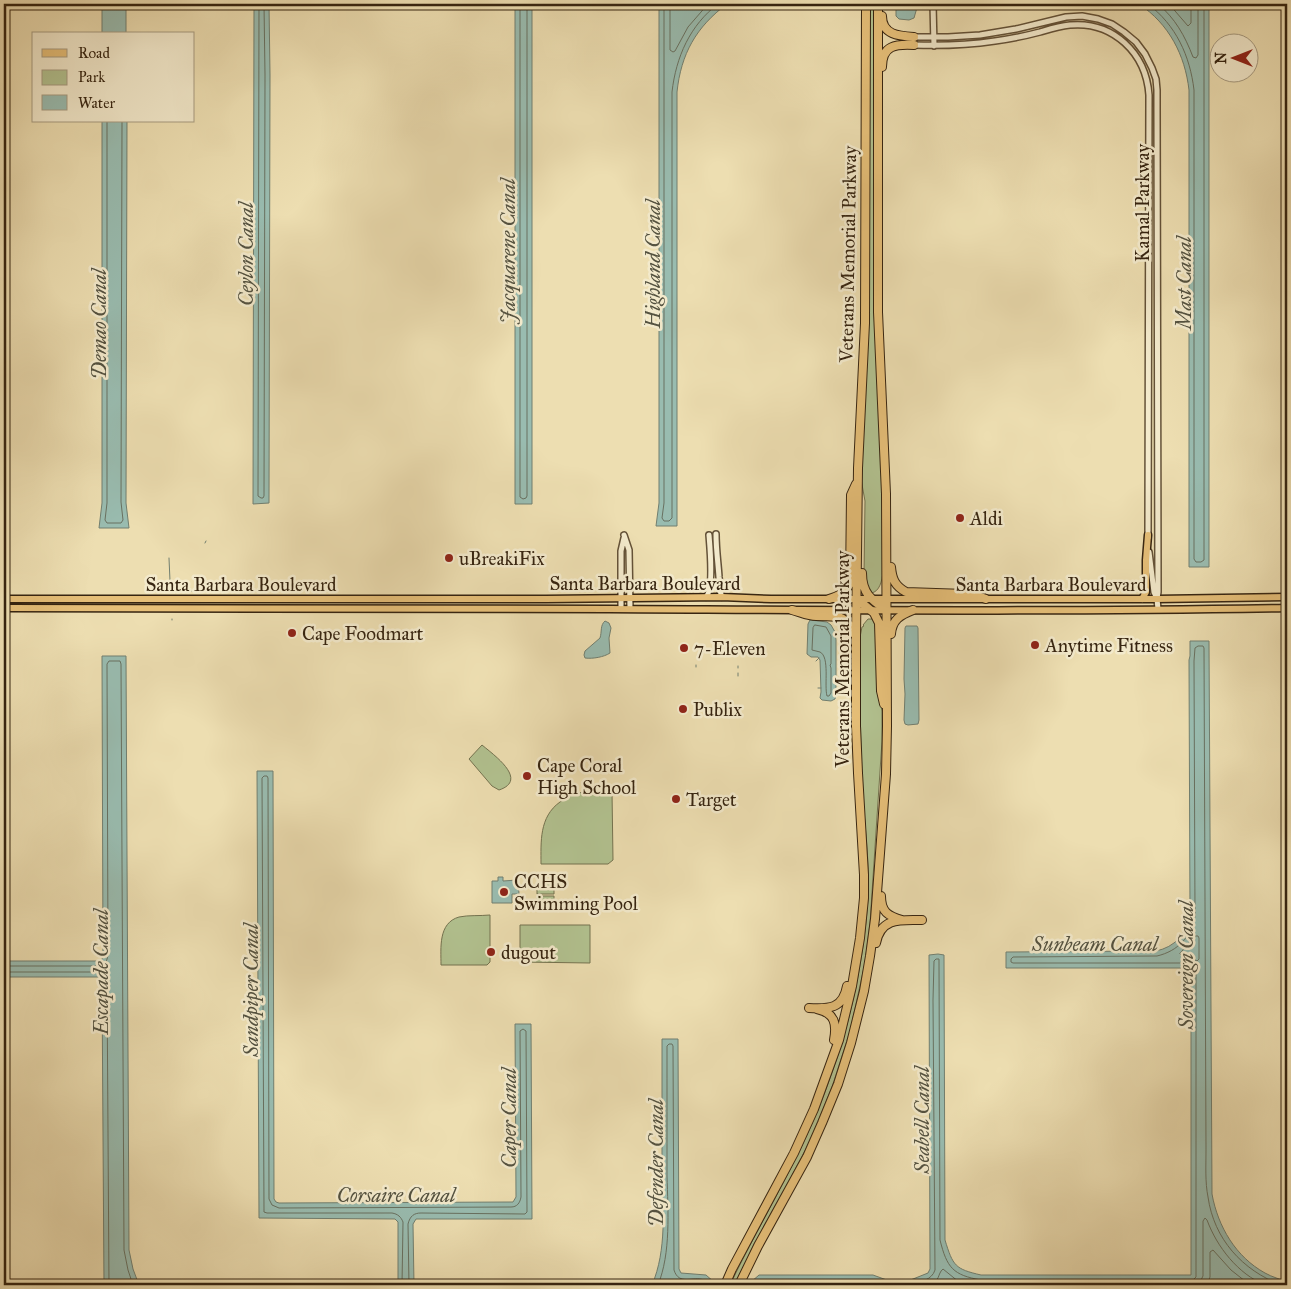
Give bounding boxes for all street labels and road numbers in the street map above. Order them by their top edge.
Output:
street label: Kamal Parkway [1131,143,1154,262]
street label: Veterans Memorial Parkway [835,144,861,364]
street label: Veterans Memorial Parkway [831,550,854,768]
street label: Santa Barbara Boulevard [549,572,741,595]
street label: Santa Barbara Boulevard [145,573,337,596]
street label: Santa Barbara Boulevard [955,573,1147,596]

